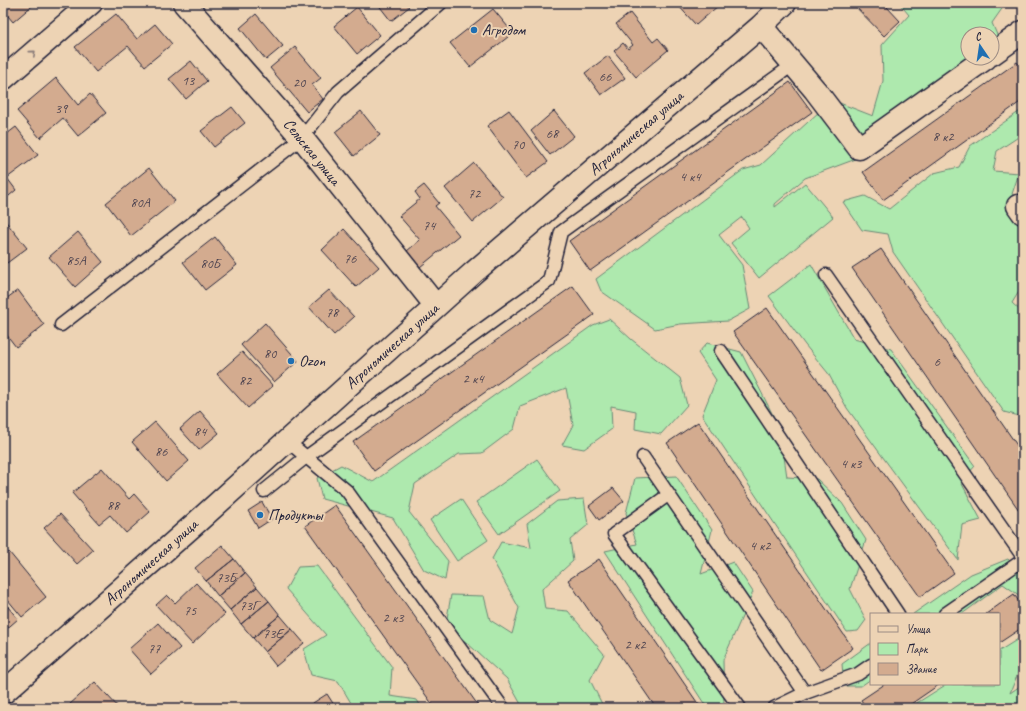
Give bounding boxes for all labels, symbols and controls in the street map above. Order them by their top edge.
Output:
place label: Агродом [482,20,526,40]
marker: Агродом [469,25,479,35]
north arrow [960,26,1000,66]
text: С [974,28,984,44]
one-way arrow [28,51,35,58]
house number: 66 [599,68,612,85]
house number: 13 [182,72,196,89]
house number: 20 [293,74,307,91]
street label: Агрономическая улица [584,85,689,180]
house number: 39 [55,100,69,117]
street label: Сельская улица [279,114,346,191]
house number: 68 [546,125,560,142]
house number: 8 к2 [932,128,955,145]
house number: 70 [512,136,526,153]
house number: 4 к4 [679,168,702,185]
house number: 72 [468,185,482,202]
house number: 80А [130,194,151,211]
house number: 74 [423,217,437,234]
house number: 76 [344,250,357,267]
house number: 85А [66,252,87,269]
house number: 80Б [200,255,223,272]
street label: Агрономическая улица [341,298,444,393]
house number: 78 [326,304,340,321]
house number: 80 [264,345,278,362]
place label: Ozon [299,351,326,371]
house number: 6 [934,353,941,370]
marker: Ozon [286,356,296,366]
house number: 2 к4 [462,370,485,387]
house number: 82 [239,372,253,389]
house number: 84 [194,423,208,440]
house number: 86 [155,443,168,460]
house number: 4 к3 [840,455,863,472]
house number: 88 [107,497,121,514]
place label: Продукты [268,505,324,525]
marker: Продукты [255,510,265,520]
street label: Агрономическая улица [100,514,203,609]
house number: 4 к2 [749,537,772,554]
house number: 73Б [216,569,239,586]
house number: 73Г [239,597,262,614]
house number: 75 [184,602,197,619]
house number: 2 к3 [382,609,405,626]
legend [870,613,1000,685]
text: Улица [906,621,931,637]
house number: 73Е [263,625,284,642]
house number: 2 к2 [624,636,647,653]
house number: 77 [148,640,161,657]
text: Парк [906,641,929,657]
text: Здание [906,661,937,677]

